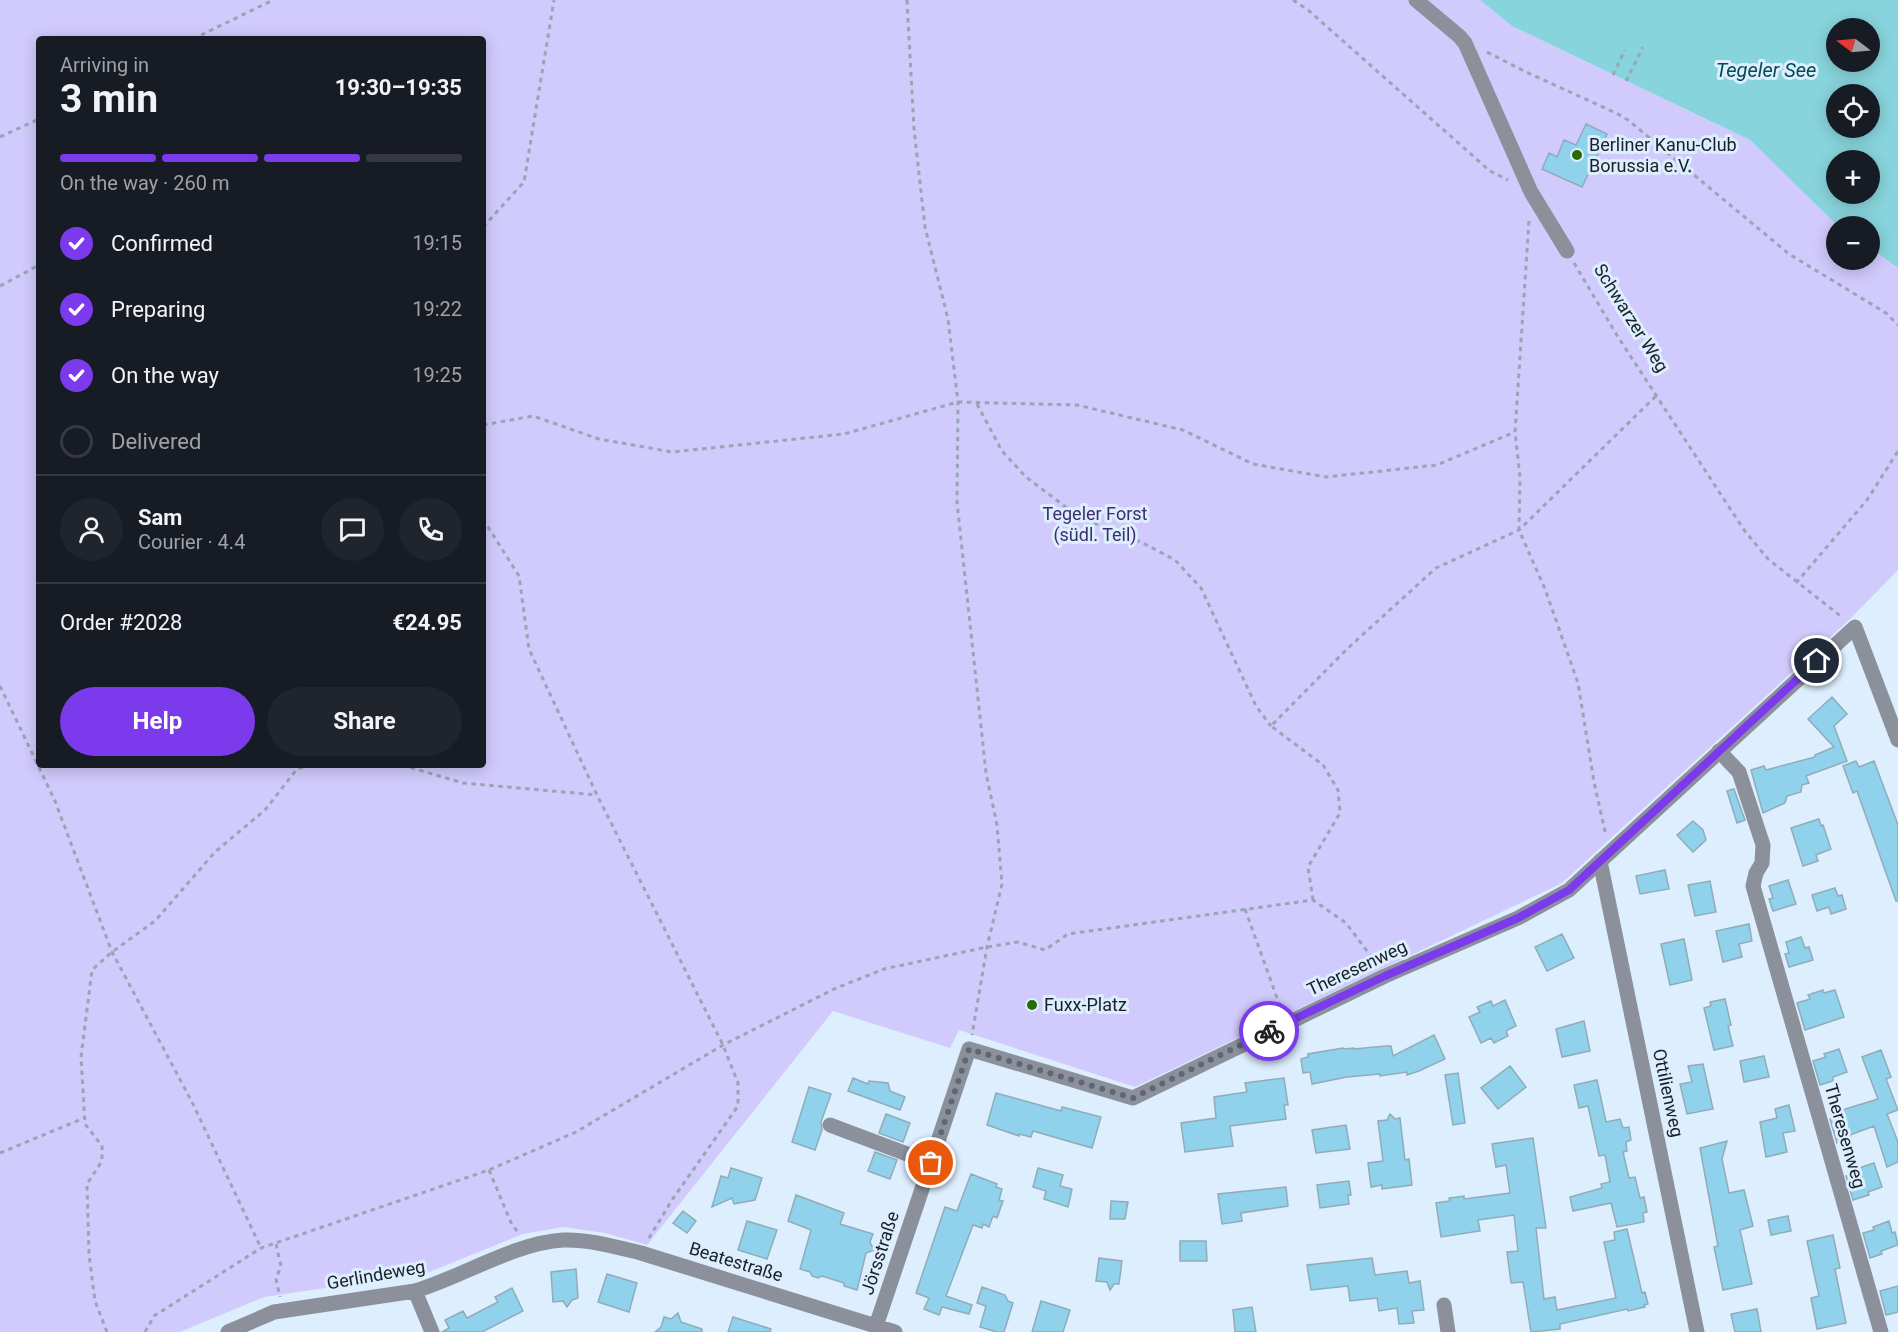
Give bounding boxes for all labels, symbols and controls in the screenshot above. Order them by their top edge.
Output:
north arrow [1826,18,1880,72]
map controls [1826,18,1880,270]
text: Arriving in [60,53,149,77]
water label: Tegeler See [1716,58,1816,82]
text: 19:30–19:35 [335,75,462,100]
text: 3 min [60,76,158,122]
button: locate [1826,84,1880,138]
place label: Berliner Kanu-Club Borussia e.V. [1589,134,1737,176]
marker: Berliner Kanu-Club Borussia e.V. [1570,148,1584,162]
button: + [1826,150,1880,204]
text: On the way · 260 m [60,171,229,195]
button: − [1826,216,1880,270]
icon: check [60,227,93,260]
text: Confirmed [111,231,213,256]
text: 19:15 [412,231,462,255]
street label: Schwarzer Weg [1590,260,1673,376]
icon: check [60,293,93,326]
text: Preparing [111,297,205,322]
text: 19:22 [412,297,462,321]
icon: check [60,359,93,392]
text: On the way [111,363,219,388]
text: 19:25 [412,363,462,387]
text: Delivered [111,429,201,454]
button: person [60,498,123,561]
button: chat [321,498,384,561]
button: phone [399,498,462,561]
park label: Tegeler Forst (südl. Teil) [1043,503,1148,546]
text: Sam [138,505,182,530]
text: Courier · 4.4 [138,530,245,554]
text: Order #2028 [60,610,182,635]
text: €24.95 [393,610,462,635]
pin [1791,635,1842,686]
icon: home [1800,644,1833,677]
button: Help [60,687,255,756]
button: Share [267,687,462,756]
street label: Theresenweg [1304,935,1410,1000]
place label: Fuxx-Platz [1044,994,1127,1015]
marker: Fuxx-Platz [1025,998,1039,1012]
courier [1239,1001,1299,1061]
icon: bike [1253,1015,1286,1048]
street label: Ottilienweg [1649,1047,1688,1139]
street label: Theresenweg [1821,1081,1870,1190]
pin [905,1137,956,1188]
icon: bag [914,1146,947,1179]
street label: Jörsstraße [856,1208,903,1297]
street label: Beatestraße [687,1237,786,1286]
street label: Gerlindeweg [325,1256,427,1293]

